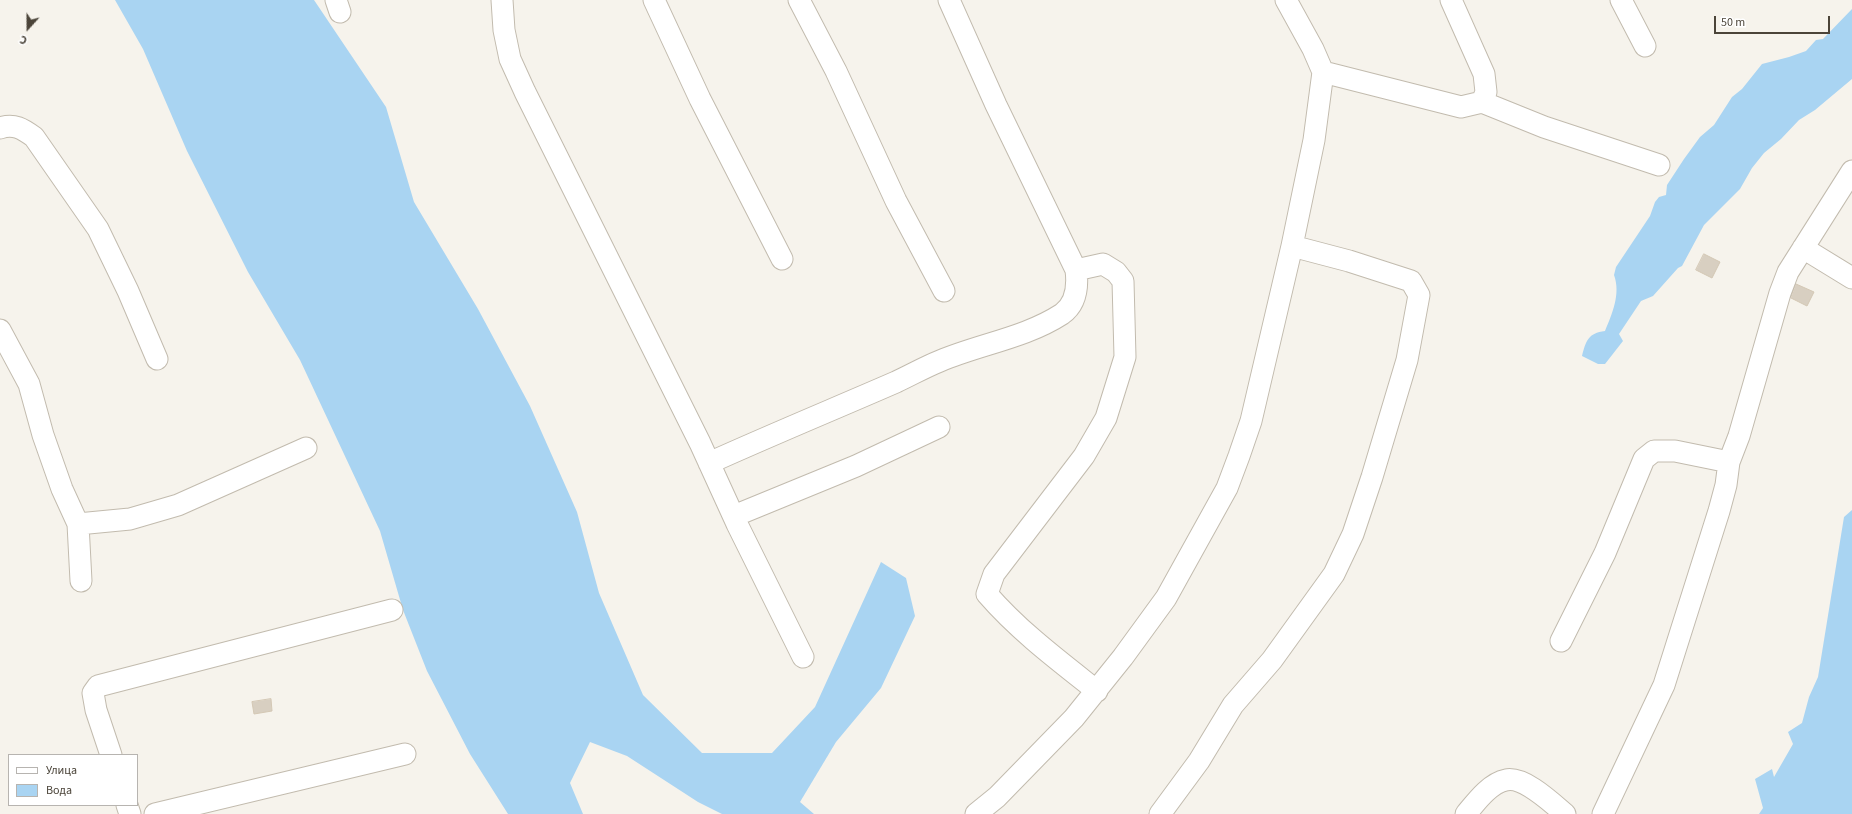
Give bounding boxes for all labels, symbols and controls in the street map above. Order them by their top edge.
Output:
north arrow [8,8,48,48]
scale bar [1716,8,1832,34]
text: 50 m [1721,14,1745,31]
text: С [18,32,29,48]
legend [8,754,138,806]
text: Улица [46,762,77,779]
text: Вода [46,782,72,799]

